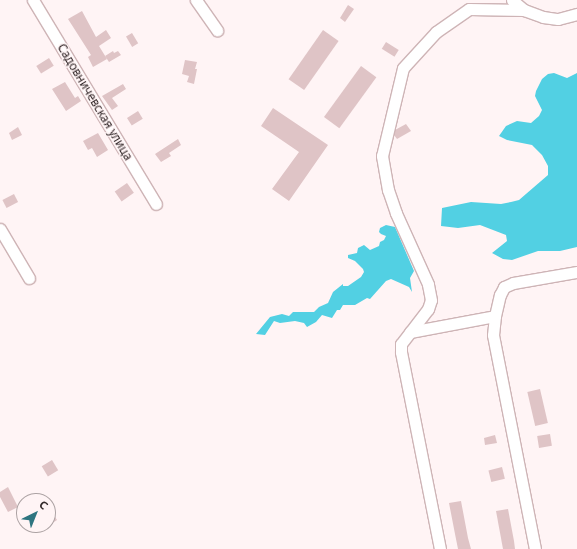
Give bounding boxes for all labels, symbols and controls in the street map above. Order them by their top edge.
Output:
street label: Садовничевская улица [54,41,136,163]
north arrow [16,493,56,533]
text: С [36,497,52,512]

